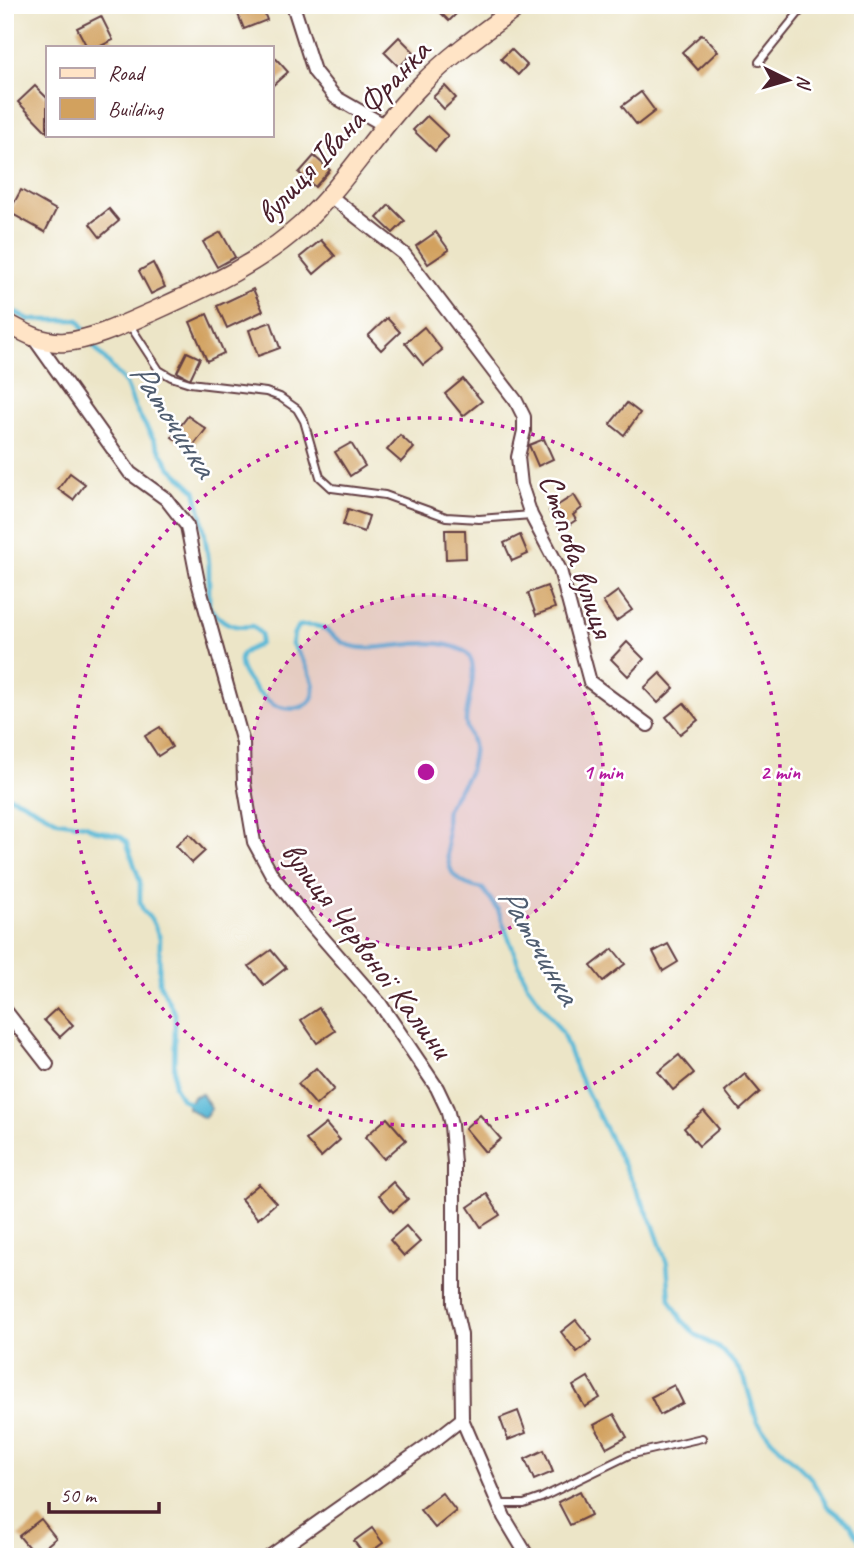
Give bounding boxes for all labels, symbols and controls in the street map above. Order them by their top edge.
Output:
street label: вулиця Івана Франка [246,29,441,233]
legend [46,46,273,136]
north arrow [752,46,822,116]
text: Road [108,60,147,86]
text: N [791,74,816,92]
text: Building [108,96,165,122]
water label: Раточинка [120,353,229,488]
street label: Степова вулиця [529,468,625,645]
text: 1 min [583,759,623,785]
text: 2 min [760,759,800,785]
centre of rings [414,760,438,784]
street label: вулиця Червоної Калини [272,833,464,1069]
water label: Раточинка [488,878,593,1015]
scale bar [49,1471,159,1515]
text: 50 m [60,1482,98,1508]

